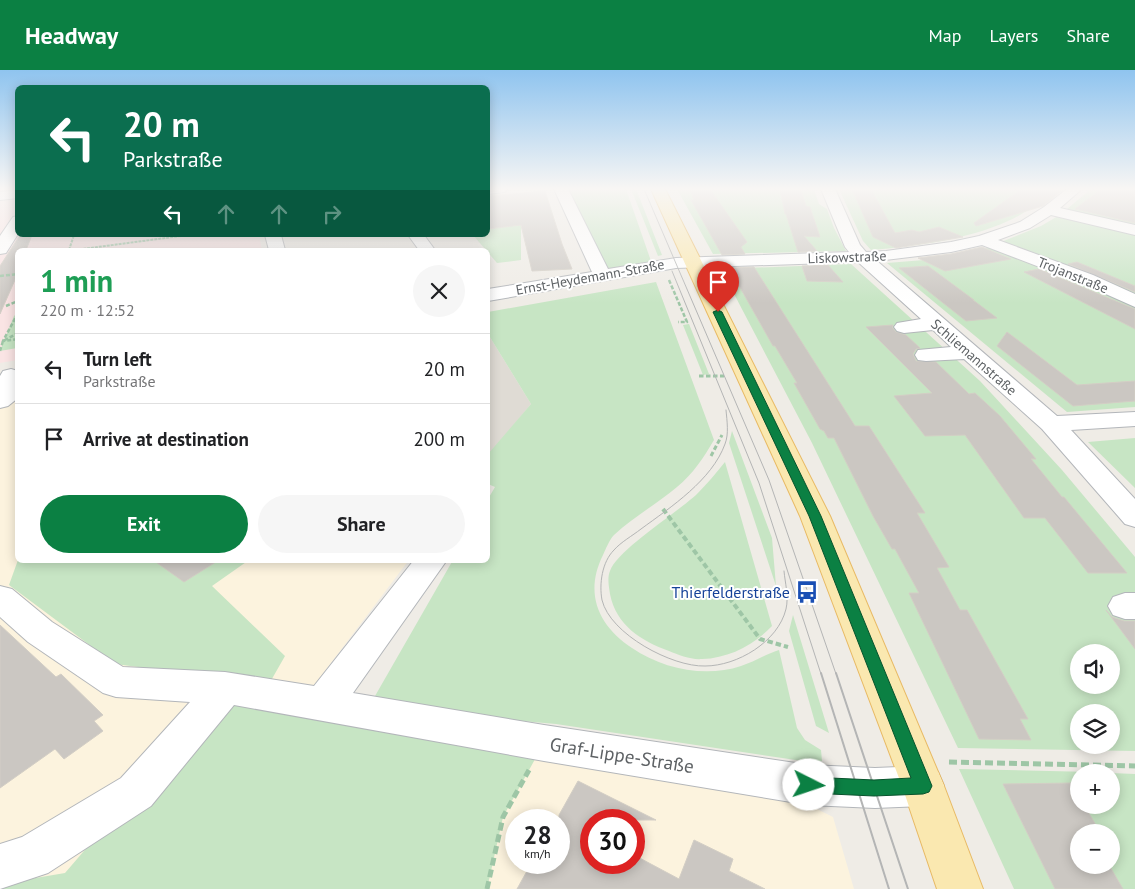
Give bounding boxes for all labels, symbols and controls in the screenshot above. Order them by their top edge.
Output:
text: Headway [25,20,118,51]
text: Map [929,24,961,47]
text: Layers [989,24,1038,47]
text: Share [1066,24,1110,47]
text: 20 m [123,101,200,147]
icon: left [40,105,105,170]
text: Parkstraße [123,145,223,173]
icon: left [159,200,187,228]
icon: ahead [212,200,240,228]
icon: ahead [265,200,293,228]
icon: right [318,200,346,228]
street label: Liskowstraße [807,247,887,267]
street label: Trojanstraße [1035,253,1111,297]
street label: Ernst-Heydemann-Straße [514,255,666,299]
text: 1 min [40,261,113,300]
pin [697,261,739,312]
button: close [413,265,465,317]
icon: arrive [704,268,732,296]
text: 220 m · 12:52 [40,300,135,320]
street label: Schliemannstraße [927,315,1021,399]
text: Turn left [83,347,152,371]
icon: left [40,355,68,383]
text: 20 m [424,357,465,381]
text: Parkstraße [83,371,156,391]
icon: arrive [40,425,68,453]
text: Arrive at destination [83,427,249,451]
text: 200 m [413,427,465,451]
button: Exit [40,495,248,553]
button: Share [258,495,465,553]
bus stop icon: Thierfelderstraße [794,579,820,605]
place label: Thierfelderstraße [671,582,790,602]
map controls [1070,644,1120,874]
button: sound [1070,644,1120,694]
button: layers [1070,704,1120,754]
street label: Graf-Lippe-Straße [548,732,696,778]
position arrow [782,758,834,810]
button: + [1070,764,1120,814]
speed limit sign: 30 [580,809,645,874]
text: 28 [523,819,552,851]
button: − [1070,824,1120,874]
text: km/h [524,846,551,861]

